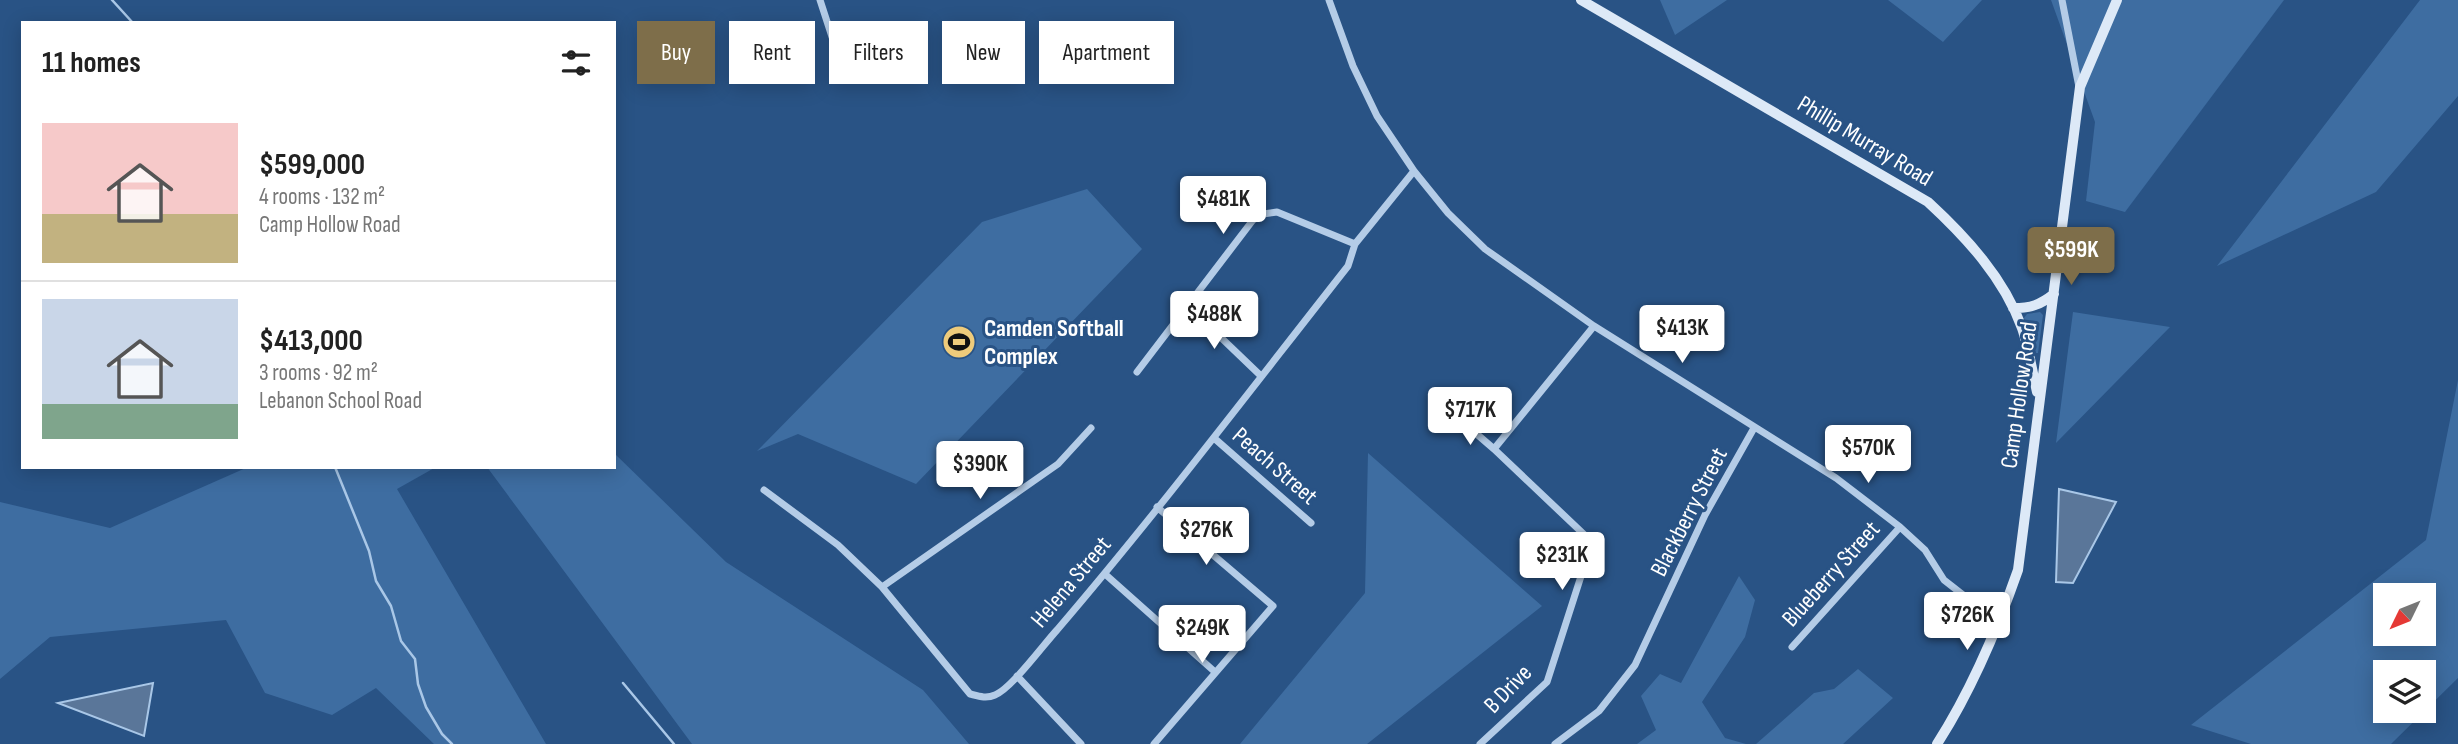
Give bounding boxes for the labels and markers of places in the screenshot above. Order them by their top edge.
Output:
pin: $481K [1174,176,1272,236]
pin: $599K [2022,228,2120,287]
pin: $488K [1165,292,1263,351]
pin: $413K [1633,306,1731,365]
place label: Camden Softball Complex [984,314,1124,371]
sports icon: Camden Softball Complex [940,323,978,361]
pin: $717K [1421,388,1519,447]
pin: $570K [1819,426,1917,485]
pin: $390K [931,442,1029,501]
pin: $276K [1157,508,1255,567]
pin: $231K [1513,532,1611,592]
pin: $726K [1918,592,2016,652]
pin: $249K [1153,606,1251,665]

